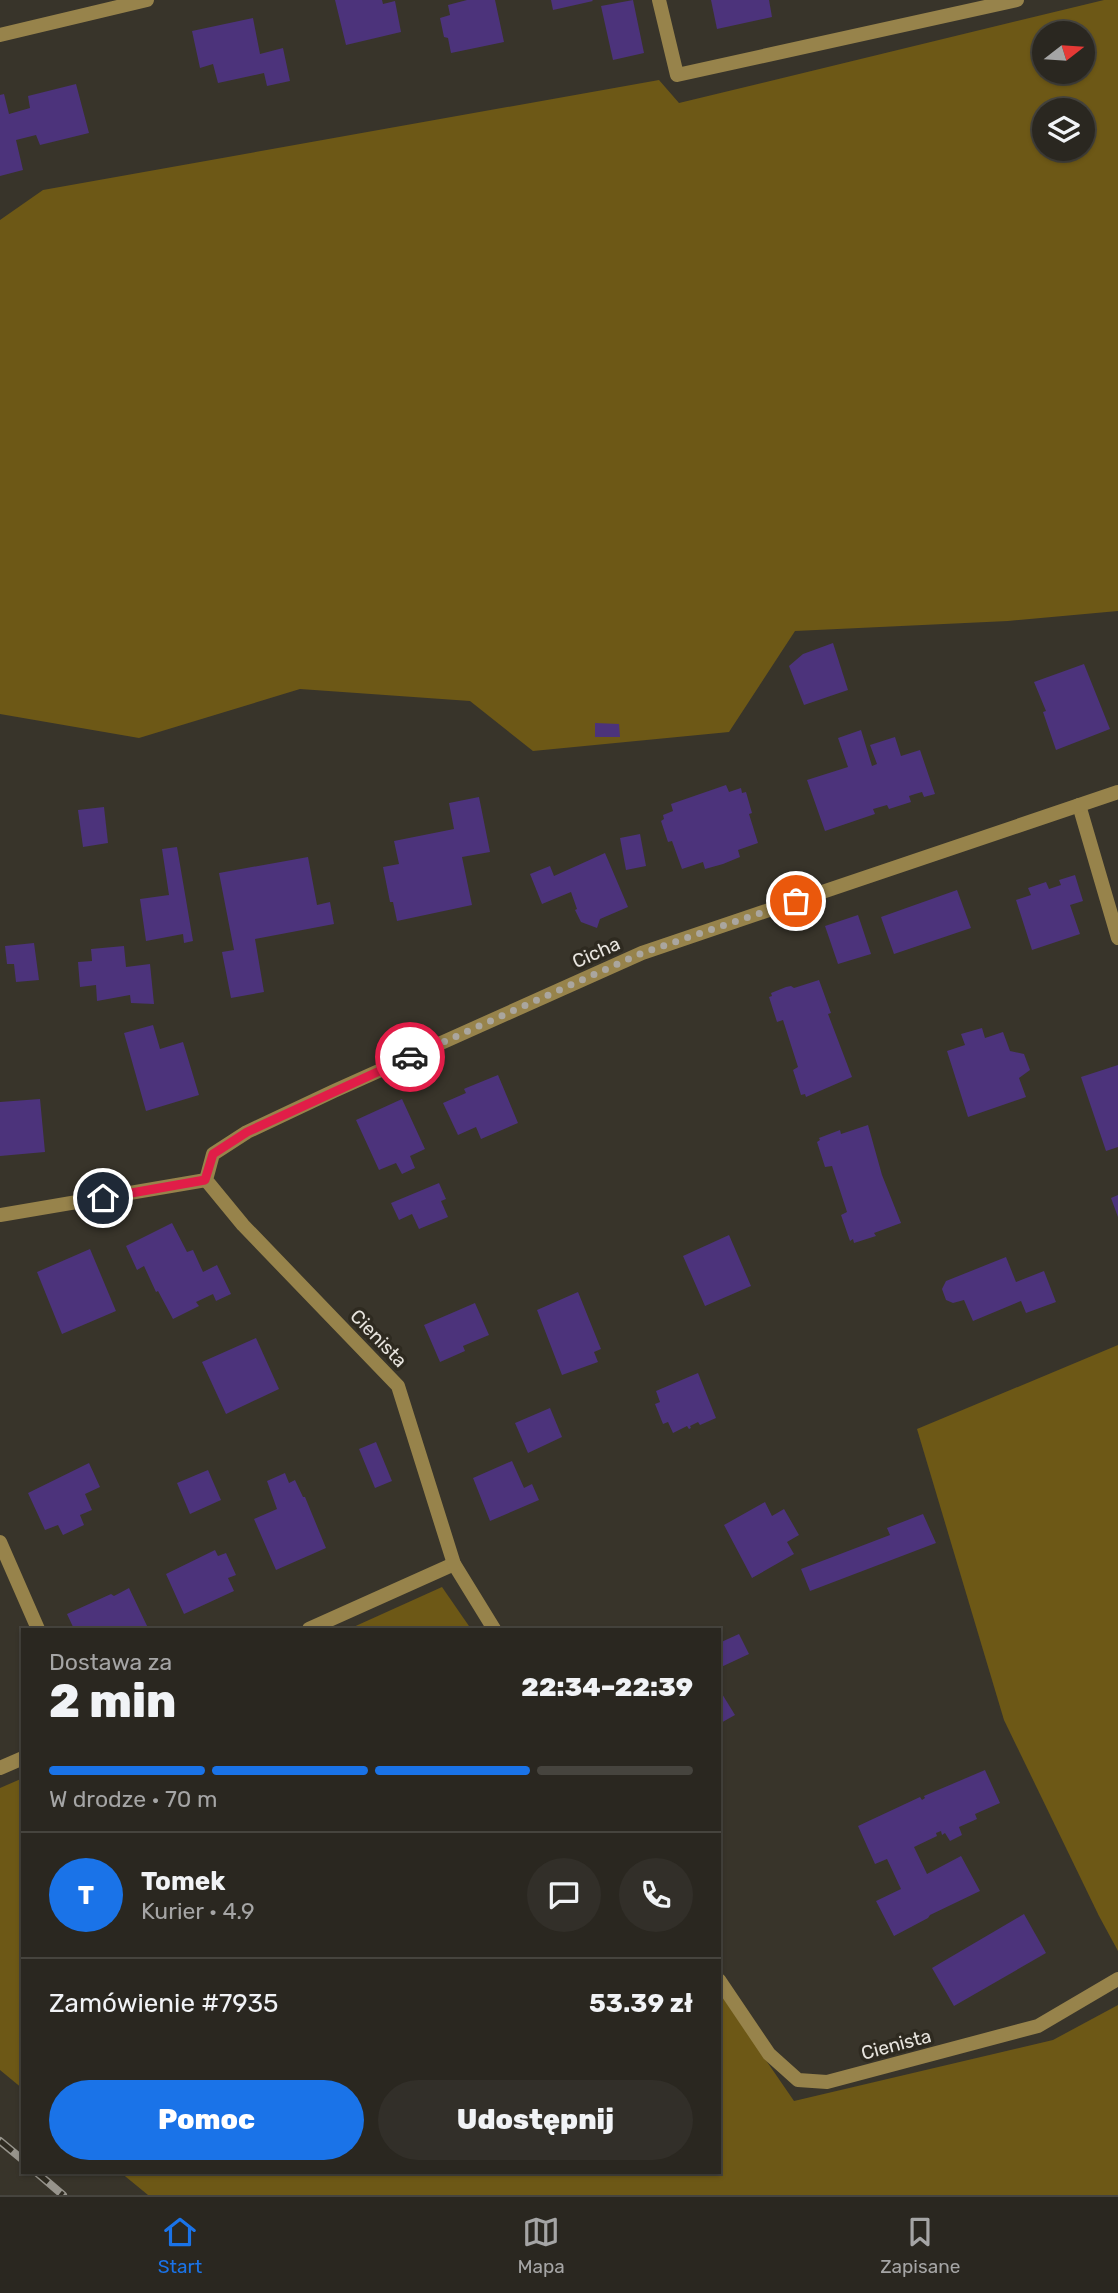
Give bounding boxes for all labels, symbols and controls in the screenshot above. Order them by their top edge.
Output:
north arrow [1032,21,1096,84]
map controls [1032,21,1095,161]
button: layers [1032,98,1095,161]
pin [766,871,826,931]
icon: bag [777,882,815,920]
street label: Cicha [569,932,624,973]
courier [375,1022,445,1092]
icon: car [391,1038,429,1076]
pin [73,1168,133,1228]
icon: home [84,1179,122,1217]
street label: Cienista [345,1305,412,1372]
text: Dostawa za [49,1648,172,1676]
text: 22:34–22:39 [521,1672,693,1703]
text: 2 min [49,1674,176,1729]
text: W drodze · 70 m [49,1785,218,1813]
button: chat [527,1858,601,1932]
button: phone [619,1858,693,1932]
text: Tomek [141,1866,225,1897]
text: T [78,1880,94,1911]
text: Kurier · 4.9 [141,1897,255,1925]
text: Zamówienie #7935 [49,1988,278,2019]
text: 53.39 zł [589,1988,693,2019]
street label: Cienista [859,2024,934,2065]
button: Pomoc [49,2080,364,2160]
button: Udostępnij [378,2080,693,2160]
tab: Start [158,2213,202,2278]
tab: Mapa [517,2213,565,2278]
tab: Zapisane [880,2213,960,2278]

